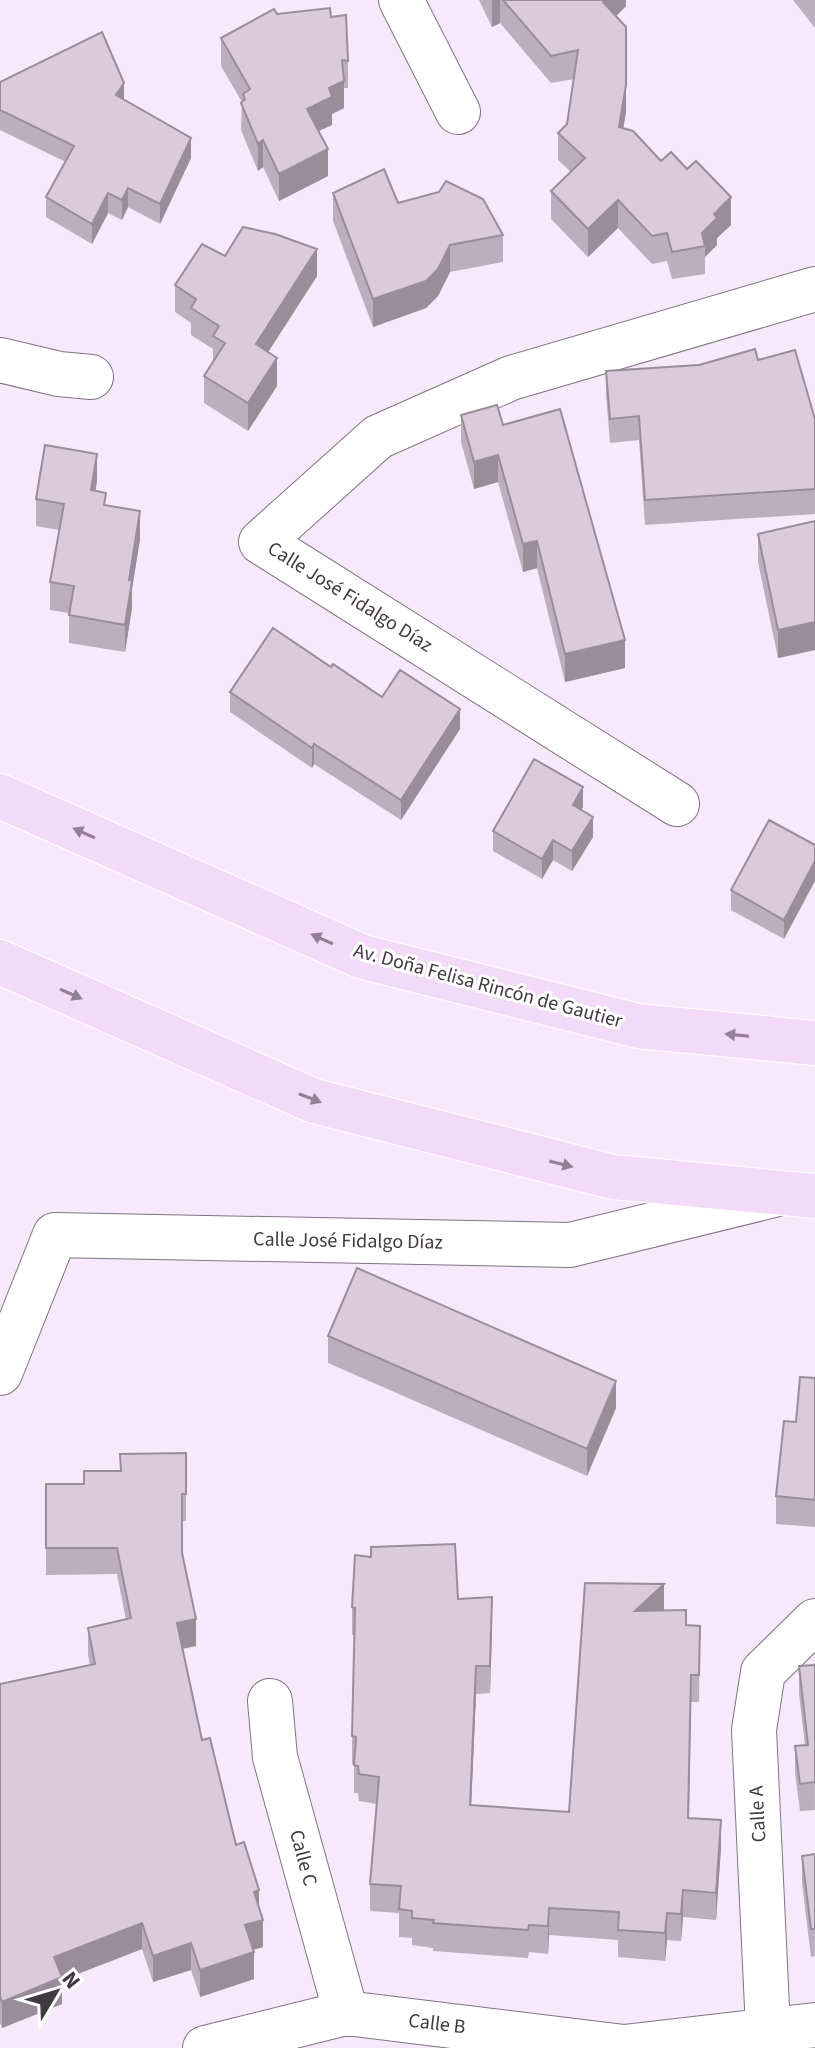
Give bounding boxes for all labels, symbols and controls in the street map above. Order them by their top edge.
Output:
street label: Calle José Fidalgo Díaz [262,535,438,659]
one-way arrow [73,827,96,840]
one-way arrow [310,932,334,945]
street label: Av. Doña Felisa Rincón de Gautier [351,937,625,1035]
one-way arrow [60,987,83,1000]
one-way arrow [724,1029,749,1042]
one-way arrow [298,1092,322,1105]
one-way arrow [549,1158,574,1170]
street label: Calle José Fidalgo Díaz [253,1225,443,1257]
street label: Calle A [743,1785,773,1843]
street label: Calle C [282,1827,324,1889]
north arrow [16,1952,96,2032]
text: N [54,1965,88,1996]
street label: Calle B [407,2007,467,2041]

